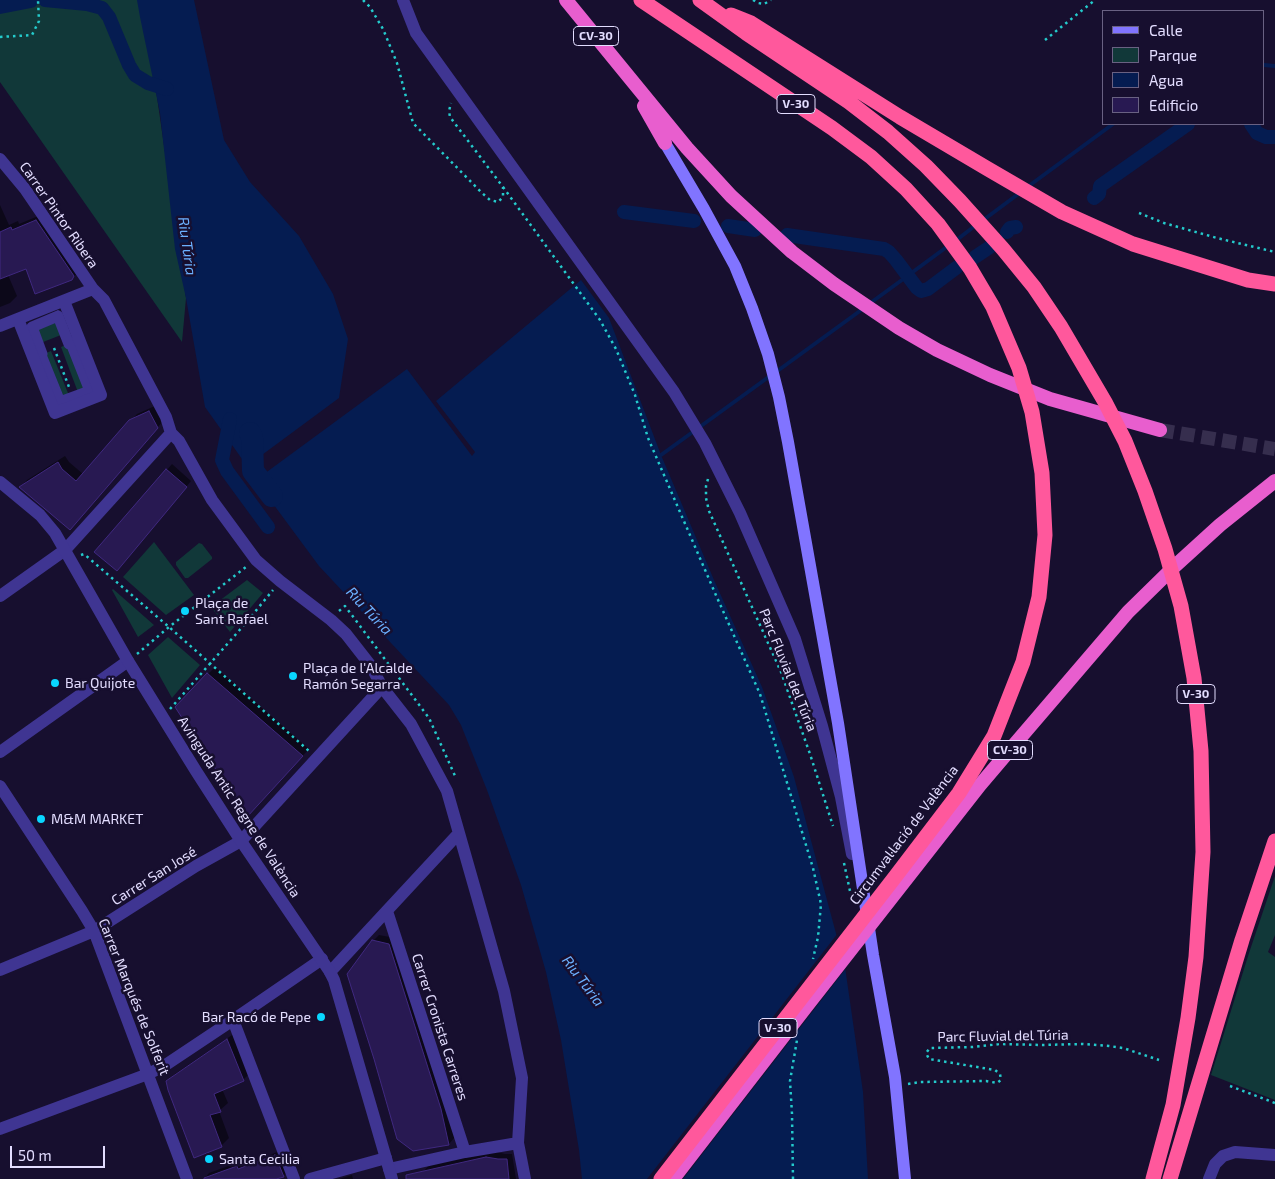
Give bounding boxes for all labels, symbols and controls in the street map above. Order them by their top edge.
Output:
legend [1102,10,1265,125]
text: Calle [1149,21,1183,39]
road number: CV-30 [574,27,618,46]
text: Parque [1149,46,1197,64]
text: Agua [1149,71,1184,89]
road number: V-30 [777,95,815,114]
text: Edificio [1149,96,1198,114]
street label: Carrer Pintor Ribera [16,159,102,271]
water label: Riu Túria [174,215,200,277]
water label: Riu Túria [342,583,396,639]
place label: Plaça de Sant Rafael [195,595,268,628]
marker: Plaça de Sant Rafael [179,605,191,617]
street label: Parc Fluvial del Túria [756,606,820,734]
place label: Plaça de l'Alcalde Ramón Segarra [303,660,413,692]
marker: Plaça de l'Alcalde Ramón Segarra [287,670,299,682]
place label: Bar Quijote [65,675,135,691]
marker: Bar Quijote [49,677,61,689]
road number: V-30 [1177,684,1215,704]
street label: Avinguda Antic Regne de València [174,713,304,901]
road number: CV-30 [988,740,1032,760]
street label: Circumval·lació de València [846,762,962,908]
place label: M&M MARKET [51,811,143,827]
marker: M&M MARKET [35,813,47,825]
street label: Carrer San José [108,843,200,909]
street label: Carrer Marqués de Solferit [95,916,173,1078]
street label: Carrer Cronista Carreres [408,951,472,1103]
water label: Riu Túria [558,952,608,1010]
place label: Bar Racó de Pepe [202,1009,311,1025]
marker: Bar Racó de Pepe [315,1011,327,1023]
road number: V-30 [759,1018,797,1038]
street label: Parc Fluvial del Túria [937,1026,1069,1046]
scale bar [12,1136,108,1168]
text: 50 m [18,1146,52,1164]
place label: Santa Cecilia [219,1151,300,1167]
marker: Santa Cecilia [203,1153,215,1165]

